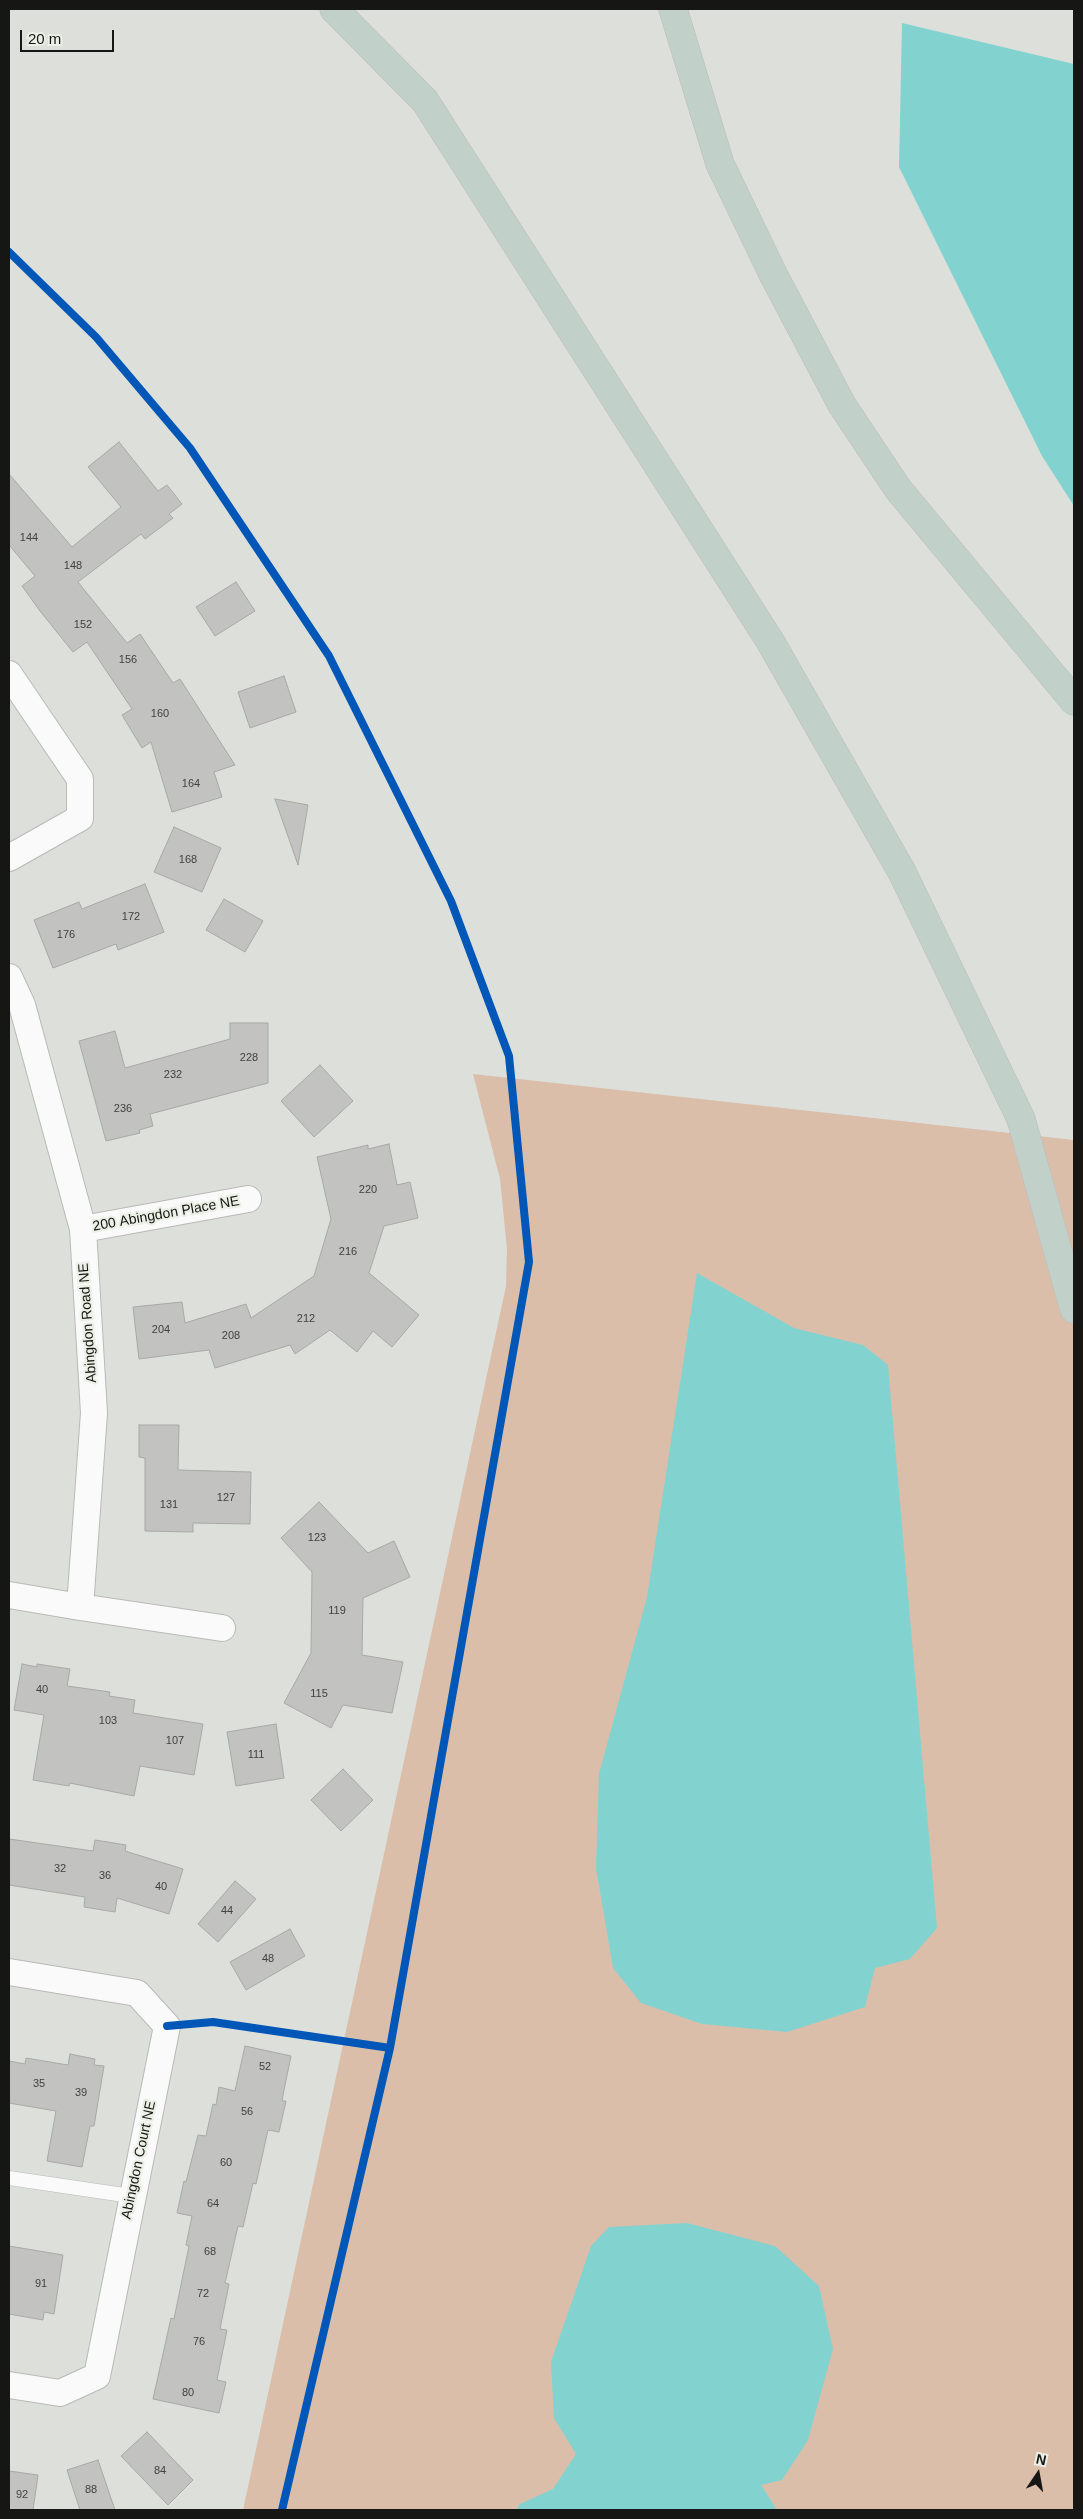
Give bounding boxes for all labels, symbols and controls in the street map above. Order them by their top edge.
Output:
scale bar [22,20,116,52]
text: 20 m [28,30,61,47]
house number: 144 [20,531,38,545]
house number: 148 [64,559,82,573]
house number: 152 [74,618,92,632]
house number: 156 [119,653,137,667]
house number: 160 [151,707,169,721]
house number: 164 [182,777,200,791]
house number: 168 [179,853,197,867]
house number: 172 [122,910,140,924]
house number: 176 [57,928,75,942]
house number: 228 [240,1051,258,1065]
house number: 232 [164,1068,182,1082]
house number: 236 [114,1102,132,1116]
house number: 220 [359,1183,377,1197]
street label: 200 Abingdon Place NE [91,1193,241,1235]
house number: 216 [339,1245,357,1259]
street label: Abingdon Road NE [75,1263,101,1383]
house number: 212 [297,1312,315,1326]
house number: 204 [152,1323,170,1337]
house number: 208 [222,1329,240,1343]
house number: 127 [217,1491,235,1505]
house number: 131 [160,1498,178,1512]
house number: 123 [308,1531,326,1545]
house number: 119 [328,1604,346,1618]
house number: 40 [36,1683,48,1697]
house number: 115 [310,1687,328,1701]
house number: 103 [99,1714,117,1728]
house number: 107 [166,1734,184,1748]
house number: 111 [248,1748,264,1762]
house number: 32 [54,1862,66,1876]
house number: 36 [99,1869,111,1883]
house number: 40 [155,1880,167,1894]
house number: 44 [221,1904,233,1918]
house number: 48 [262,1952,274,1966]
house number: 52 [259,2060,271,2074]
house number: 35 [33,2077,45,2091]
house number: 39 [75,2086,87,2100]
street label: Abingdon Court NE [118,2099,160,2221]
house number: 56 [241,2105,253,2119]
house number: 60 [220,2156,232,2170]
house number: 64 [207,2197,219,2211]
house number: 68 [204,2245,216,2259]
house number: 91 [35,2277,47,2291]
house number: 72 [197,2287,209,2301]
house number: 76 [193,2335,205,2349]
house number: 80 [182,2386,194,2400]
north arrow [1013,2449,1063,2499]
text: N [1035,2450,1048,2468]
house number: 84 [154,2464,166,2478]
house number: 88 [85,2483,97,2497]
house number: 92 [16,2488,28,2502]

